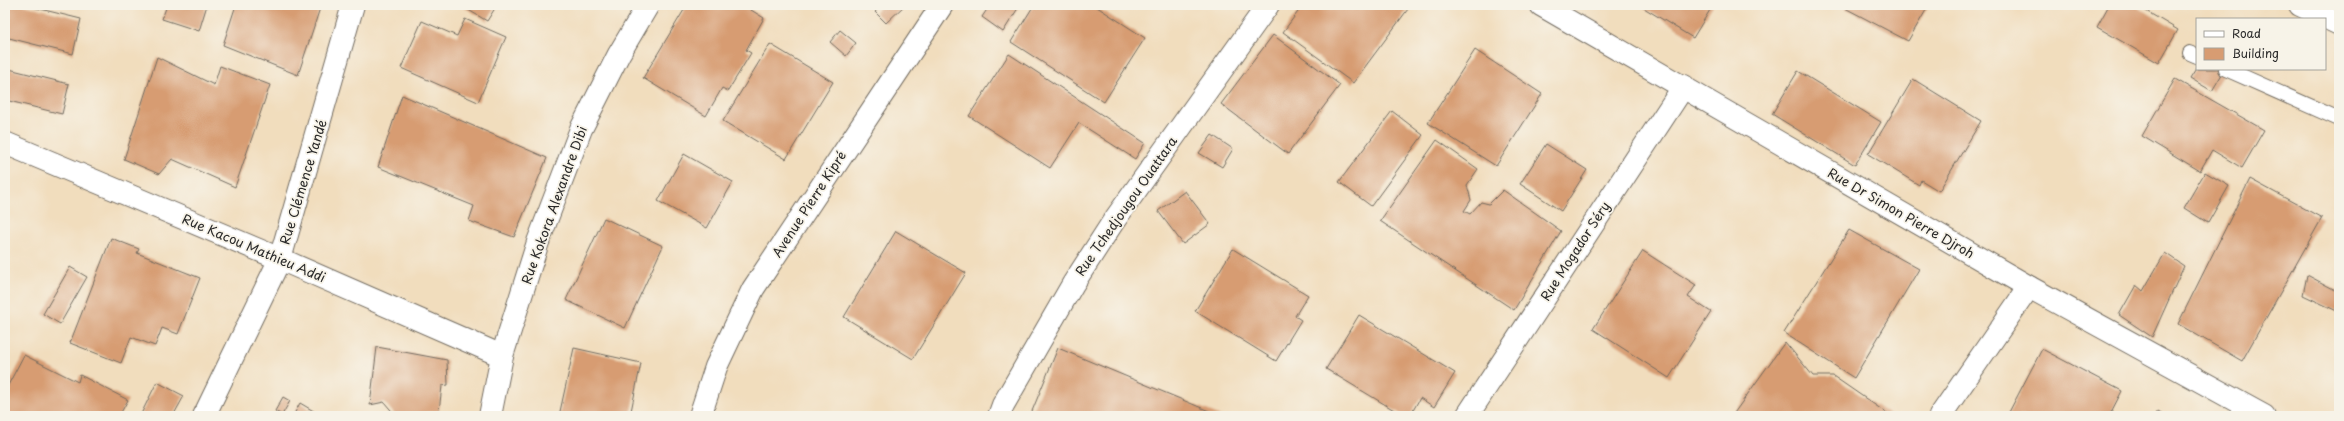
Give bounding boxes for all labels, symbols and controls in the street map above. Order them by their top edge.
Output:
legend [2196,18,2326,70]
text: Road [2232,24,2261,42]
text: Building [2232,44,2279,62]
street label: Rue Clémence Yandé [274,117,331,247]
street label: Rue Kokora Alexandre Dibi [516,123,591,287]
street label: Rue Tchedjougou Ouattara [1070,131,1182,279]
street label: Avenue Pierre Kipré [767,147,850,261]
street label: Rue Dr Simon Pierre Djroh [1824,163,1978,262]
street label: Rue Mogador Séry [1535,197,1614,304]
street label: Rue Kacou Mathieu Addi [179,209,329,286]

